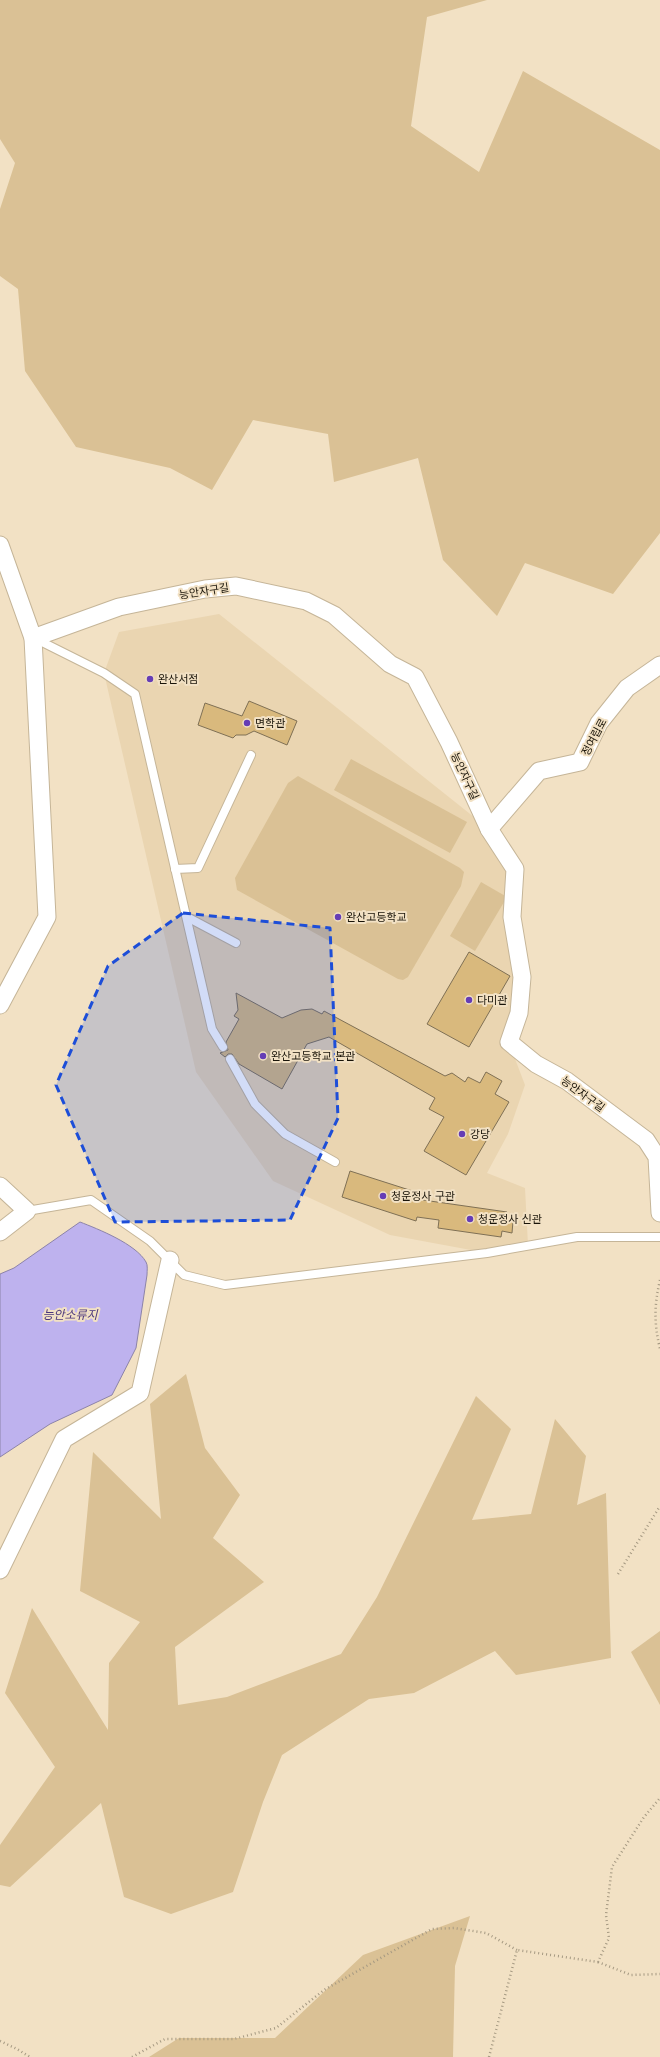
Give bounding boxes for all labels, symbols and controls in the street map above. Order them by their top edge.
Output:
street label: 능안자구길 [178,580,230,602]
place label: 완산서점 [158,672,198,686]
marker: 완산서점 [145,674,155,684]
place label: 면학관 [255,716,285,730]
street label: 정여립로 [578,716,610,758]
marker: 면학관 [242,718,252,728]
street label: 능안자구길 [448,750,482,802]
place label: 완산고등학교 [346,910,407,924]
marker: 완산고등학교 [333,912,343,922]
place label: 다미관 [477,993,507,1007]
marker: 다미관 [464,995,474,1005]
place label: 완산고등학교 본관 [271,1049,355,1063]
marker: 완산고등학교 본관 [258,1051,268,1061]
street label: 능안자구길 [558,1073,608,1115]
place label: 강당 [470,1127,490,1141]
marker: 강당 [457,1129,467,1139]
place label: 청운정사 구관 [391,1189,455,1203]
marker: 청운정사 구관 [378,1191,388,1201]
place label: 청운정사 신관 [478,1212,542,1226]
marker: 청운정사 신관 [465,1214,475,1224]
water label: 능안소류지 [42,1307,99,1322]

